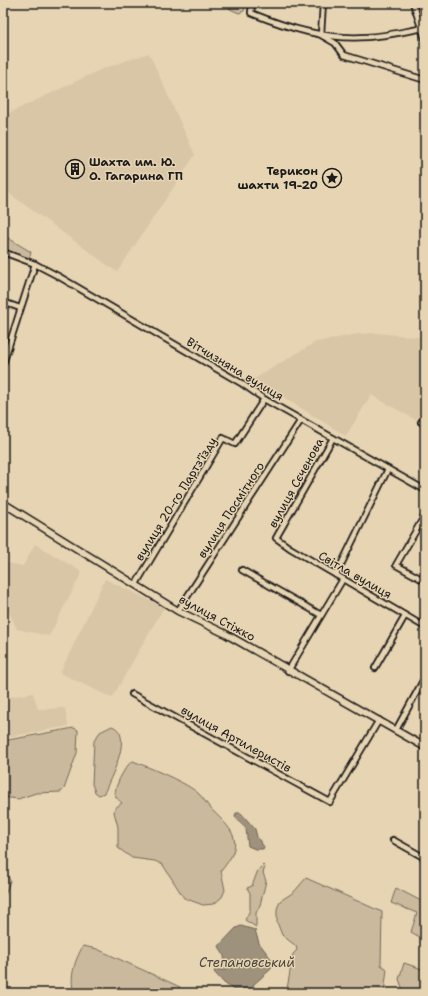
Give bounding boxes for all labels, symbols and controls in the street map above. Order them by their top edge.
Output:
place label: Шахта им. Ю. О. Гагарина ГП [89,154,183,184]
building icon: Шахта им. Ю. О. Гагарина ГП [64,158,86,180]
place label: Терикон шахти 19-20 [237,163,318,193]
place icon: Терикон шахти 19-20 [321,167,343,189]
street label: Вітчизняна вулиця [184,334,286,404]
street label: вулиця 20-го Партз'їзду [131,434,221,564]
street label: вулиця Сєченова [265,435,328,531]
street label: вулиця Посмітного [194,459,268,561]
street label: Світла вулиця [315,548,395,602]
street label: вулиця Стіжко [176,591,258,645]
street label: вулиця Артилеристів [178,702,294,776]
water label: Степановський [199,954,295,971]

